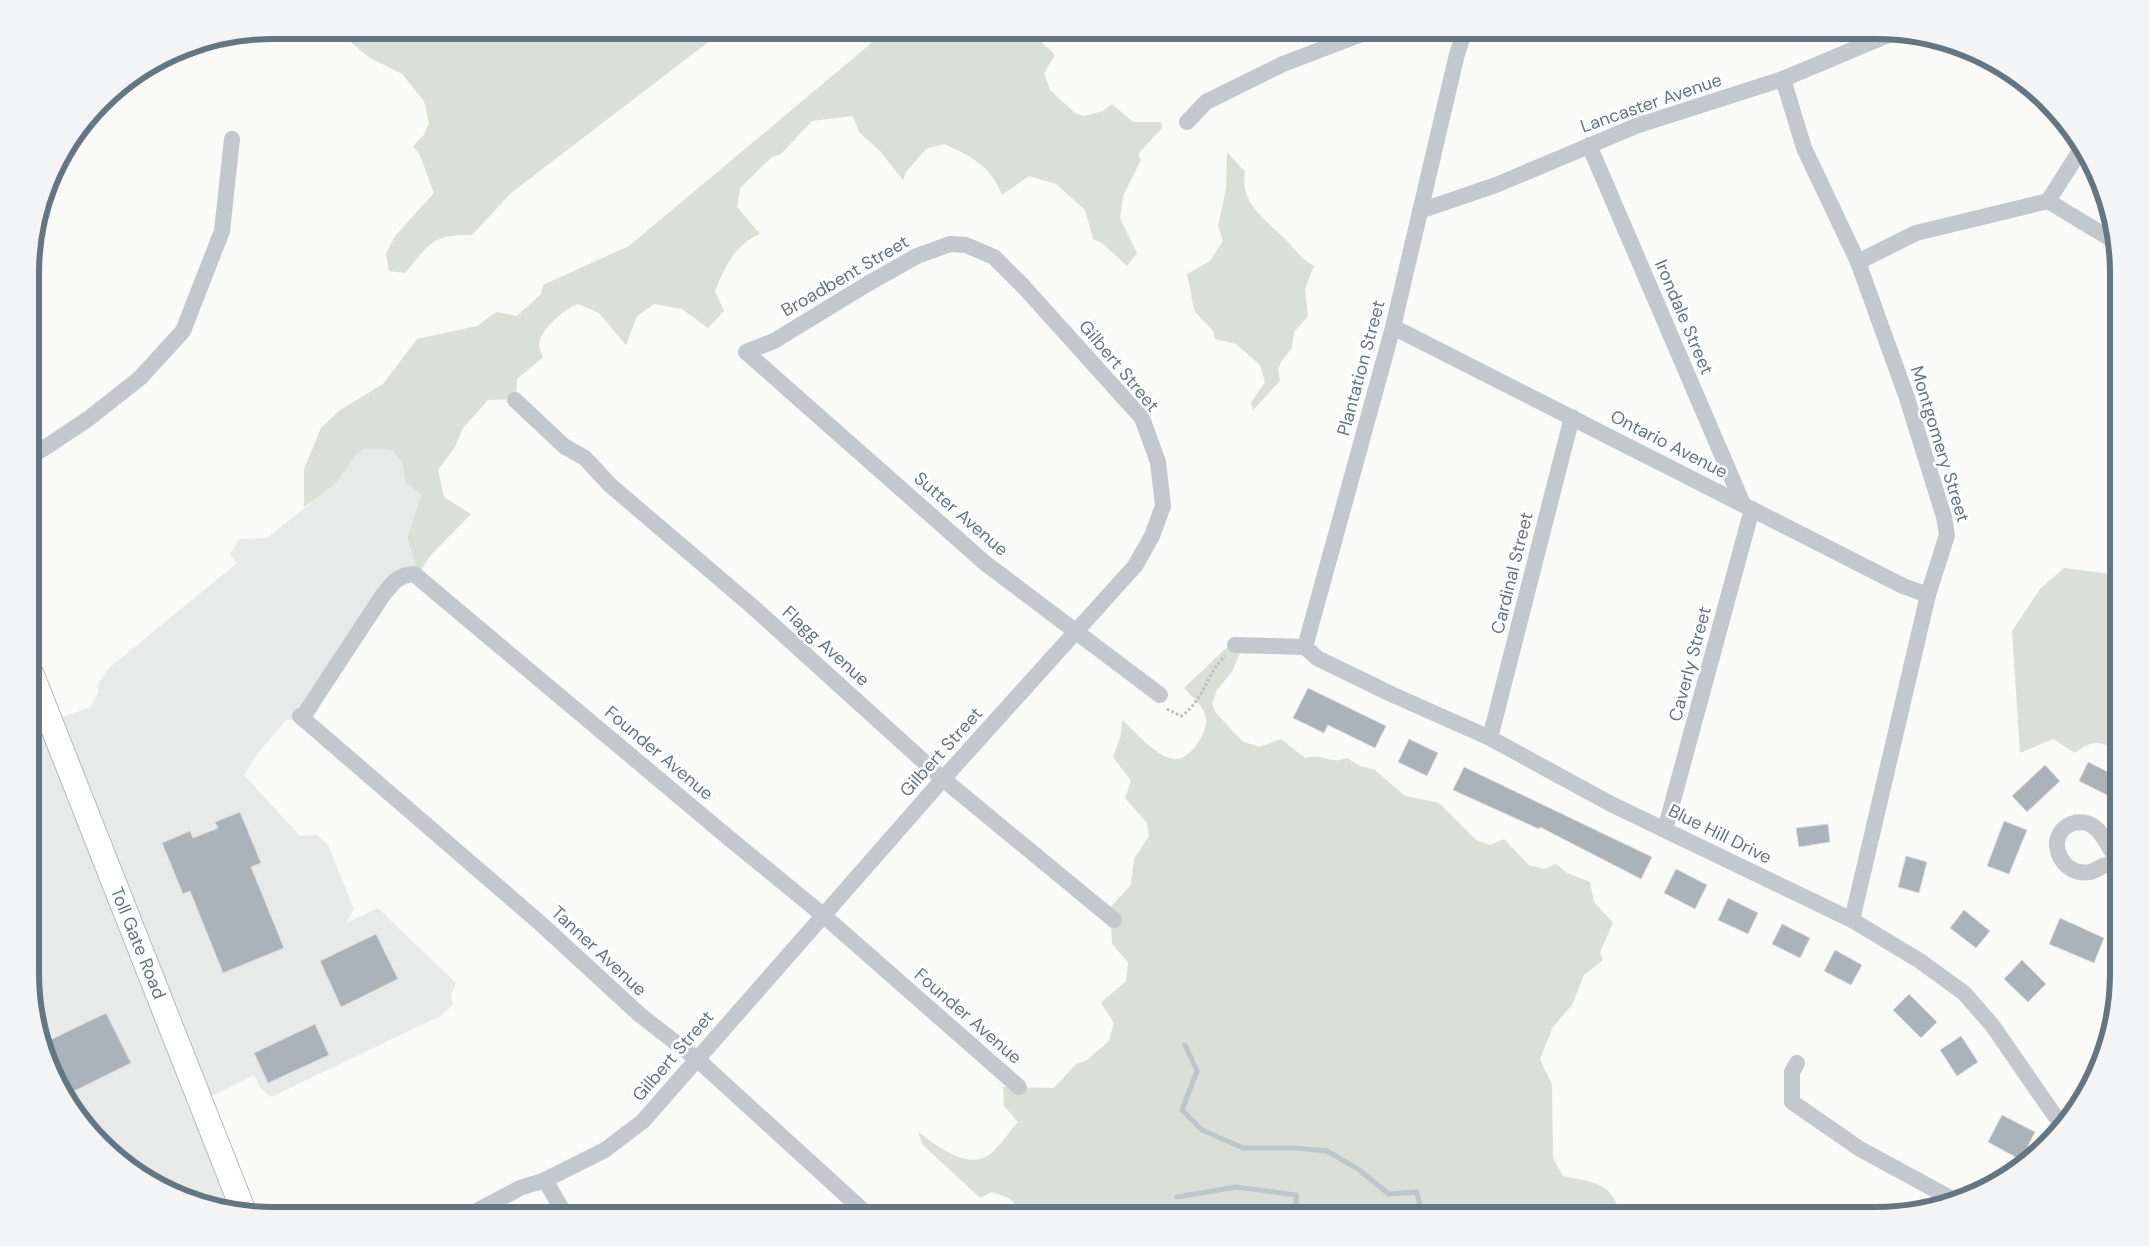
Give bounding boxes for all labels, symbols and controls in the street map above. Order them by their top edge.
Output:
street label: Lancaster Avenue [1577,68,1725,138]
street label: Broadbent Street [777,230,913,322]
street label: Irondale Street [1649,256,1719,378]
street label: Plantation Street [1331,298,1391,438]
street label: Gilbert Street [1073,315,1165,417]
street label: Montgomery Street [1905,363,1975,525]
street label: Ontario Avenue [1606,404,1732,484]
street label: Sutter Avenue [909,466,1013,562]
street label: Cardinal Street [1485,510,1539,636]
street label: Flagg Avenue [777,600,875,692]
street label: Caverly Street [1663,604,1717,724]
street label: Founder Avenue [600,701,718,805]
street label: Gilbert Street [894,702,988,802]
street label: Blue Hill Drive [1664,799,1776,869]
street label: Toll Gate Road [105,883,171,1003]
street label: Tanner Avenue [546,901,652,1001]
street label: Founder Avenue [909,963,1027,1069]
street label: Gilbert Street [627,1005,719,1107]

